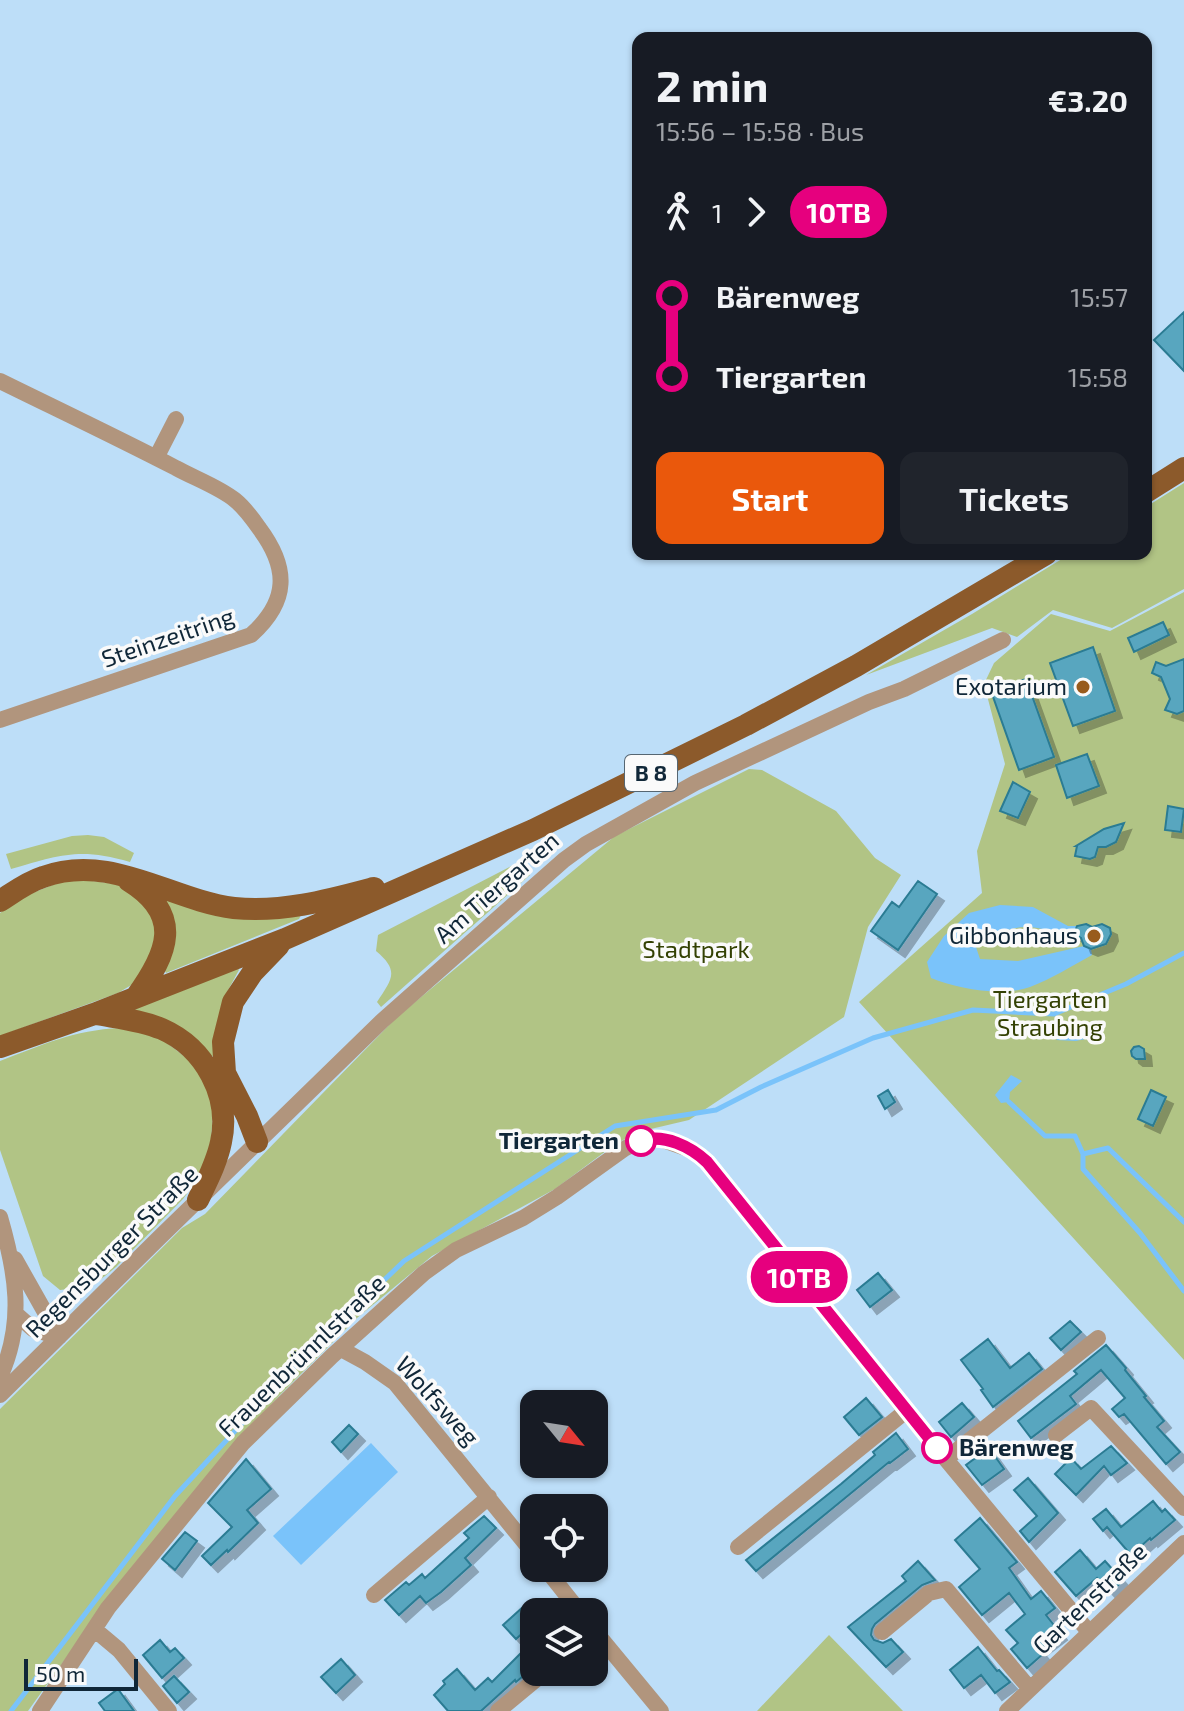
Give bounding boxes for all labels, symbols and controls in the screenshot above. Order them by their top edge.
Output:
text: 2 min [656,58,768,111]
text: €3.20 [1048,82,1128,118]
text: 15:56 – 15:58 · Bus [656,115,864,146]
icon: walk [656,190,700,234]
icon: forward [734,190,778,234]
text: 10TB [806,195,871,229]
text: 1 [712,197,722,228]
text: Bärenweg [716,278,860,314]
text: 15:57 [1070,281,1128,312]
text: Tiergarten [716,358,866,394]
text: 15:58 [1068,361,1128,392]
button: Start [656,452,884,544]
button: Tickets [900,452,1128,544]
street label: Steinzeitring [97,600,238,673]
place label: Exotarium [955,671,1067,700]
marker: Exotarium [1074,678,1092,696]
road number: B 8 [625,755,677,791]
street label: Am Tiergarten [428,825,564,949]
place label: Gibbonhaus [949,920,1078,949]
marker: Gibbonhaus [1085,927,1103,945]
park label: Stadtpark [642,934,750,963]
park label: Tiergarten Straubing [993,984,1107,1041]
place label: Tiergarten [499,1125,619,1154]
marker: Tiergarten [626,1126,656,1156]
street label: Regensburger Straße [19,1159,203,1343]
line badge: 10TB [743,1251,855,1303]
text: 10TB [767,1260,831,1294]
street label: Frauenbrünnlstraße [211,1268,391,1442]
street label: Wolfsweg [390,1349,486,1451]
north arrow [520,1390,608,1478]
map controls [520,1390,608,1686]
place label: Bärenweg [959,1432,1074,1461]
marker: Bärenweg [922,1433,952,1463]
button: locate [520,1494,608,1582]
street label: Gartenstraße [1026,1536,1152,1659]
button: layers [520,1598,608,1686]
scale bar [24,1655,138,1691]
text: 50 m [36,1660,85,1686]

